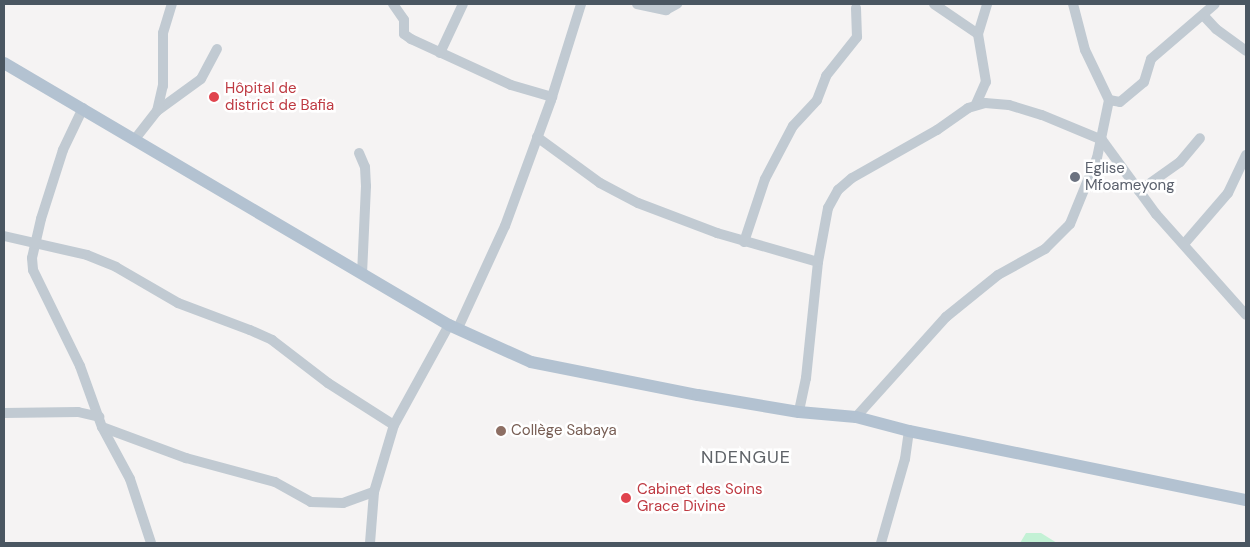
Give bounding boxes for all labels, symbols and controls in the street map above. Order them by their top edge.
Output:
place label: Hôpital de district de Bafia [225,79,334,114]
marker: Hôpital de district de Bafia [207,90,221,104]
place label: Eglise Mfoameyong [1085,159,1175,194]
marker: Eglise Mfoameyong [1069,171,1081,183]
place label: Collège Sabaya [511,422,617,440]
marker: Collège Sabaya [495,425,507,437]
district label: NDENGUE [700,446,792,468]
place label: Cabinet des Soins Grace Divine [637,480,762,515]
marker: Cabinet des Soins Grace Divine [619,491,633,505]

